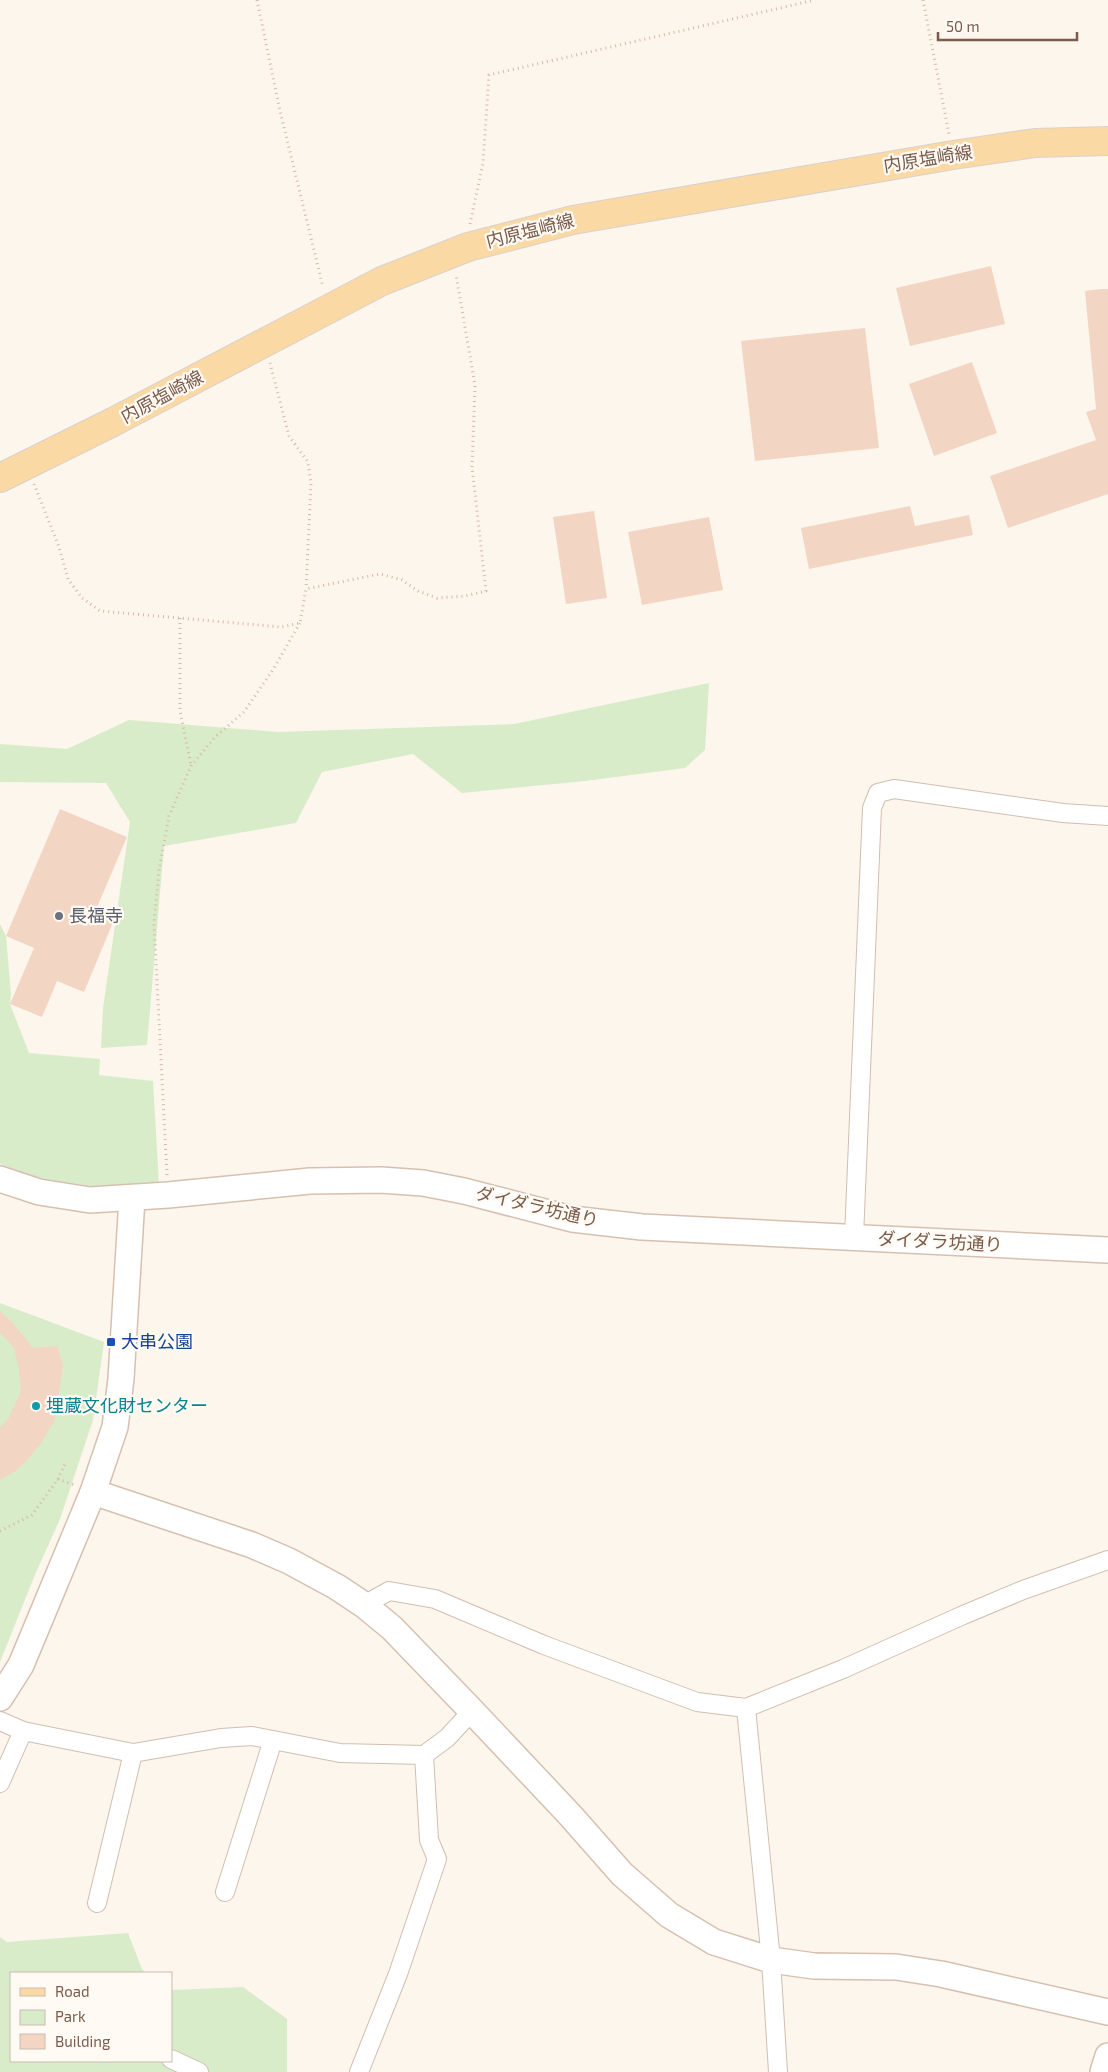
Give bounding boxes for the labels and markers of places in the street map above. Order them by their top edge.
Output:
place label: 長福寺 [69,904,123,926]
marker: 長福寺 [53,910,65,922]
place label: 大串公園 [121,1330,193,1352]
marker: 大串公園 [105,1336,117,1348]
place label: 埋蔵文化財センター [46,1394,208,1416]
marker: 埋蔵文化財センター [30,1400,42,1412]

